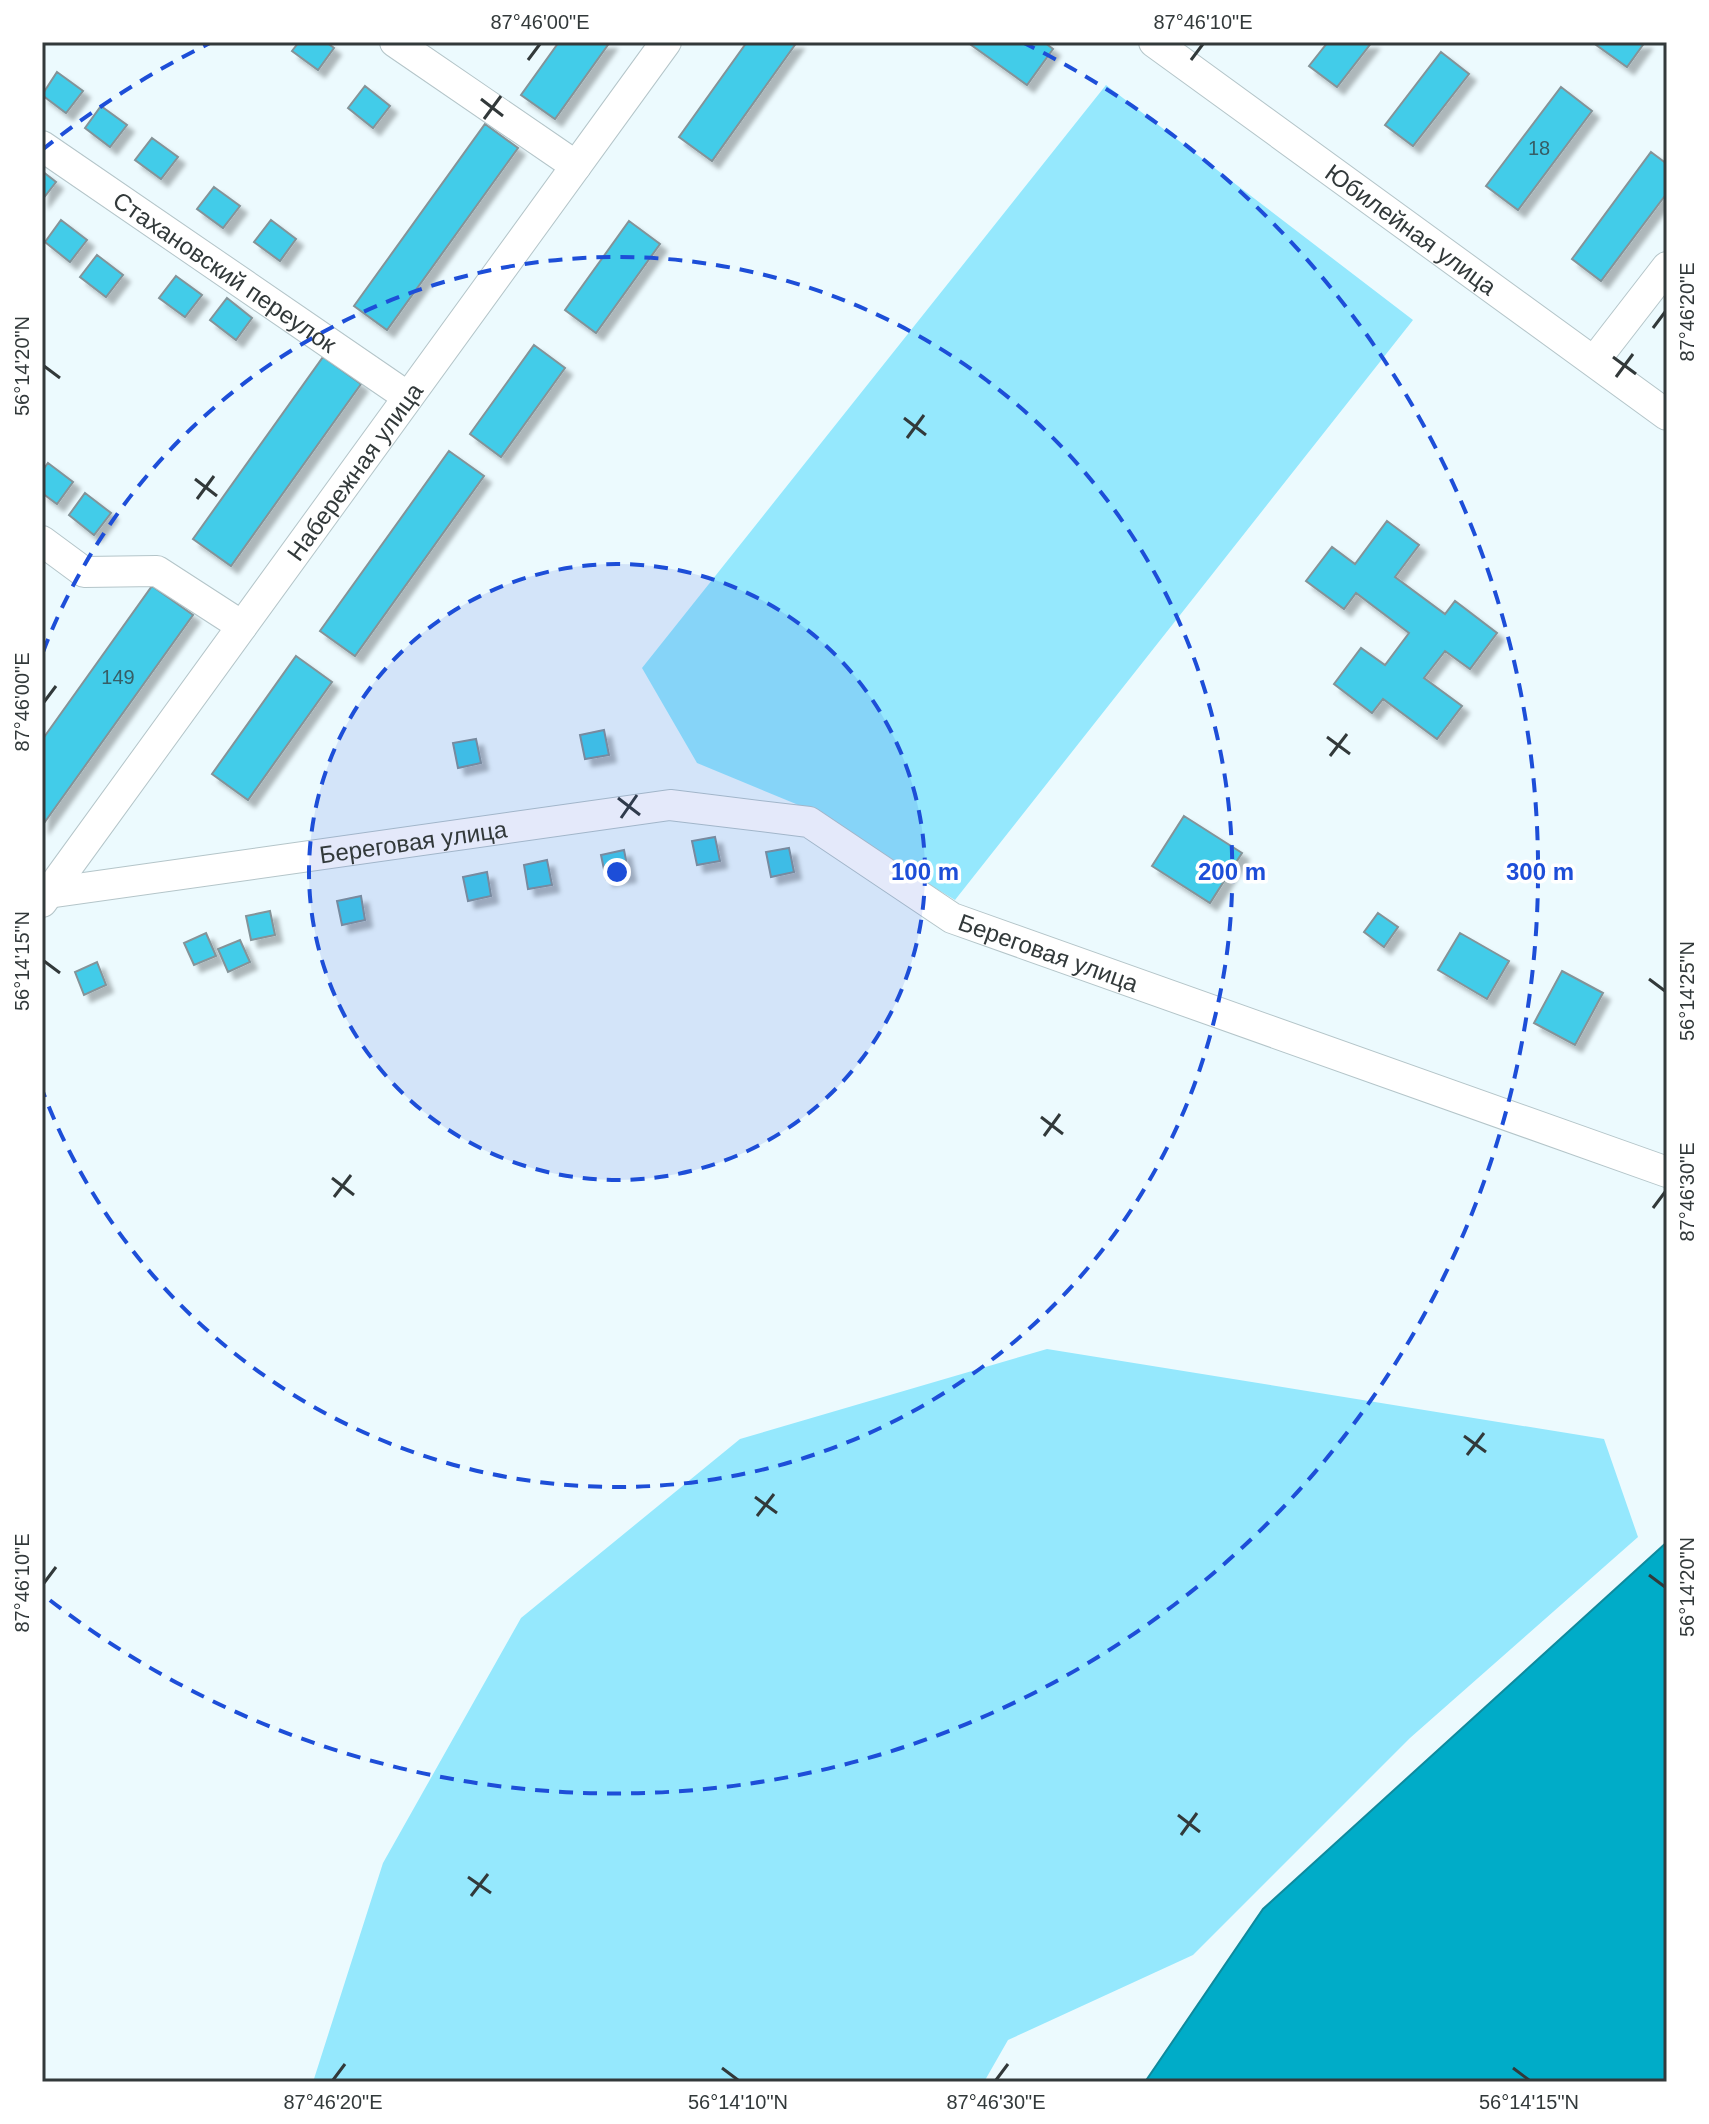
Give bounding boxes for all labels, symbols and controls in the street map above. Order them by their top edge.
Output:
text: 87°46'00"E [491,11,590,33]
text: 87°46'10"E [1154,11,1253,33]
house number: 18 [1528,137,1550,159]
street label: Юбилейная улица [1321,158,1502,300]
street label: Стахановский переулок [109,186,342,358]
text: 87°46'20"E [1676,263,1698,362]
text: 56°14'20"N [11,316,33,416]
street label: Набережная улица [281,377,428,565]
text: 87°46'00"E [11,653,33,752]
house number: 149 [101,666,135,688]
street label: Береговая улица [318,815,509,868]
centre of rings [603,858,631,886]
text: 100 m [891,858,959,885]
text: 200 m [1198,858,1266,885]
text: 300 m [1506,858,1574,885]
street label: Береговая улица [955,908,1143,997]
text: 56°14'15"N [11,911,33,1011]
text: 56°14'25"N [1676,941,1698,1041]
text: 87°46'30"E [1676,1143,1698,1242]
text: 87°46'10"E [11,1534,33,1633]
text: 56°14'20"N [1676,1537,1698,1637]
text: 87°46'20"E [284,2091,383,2113]
text: 56°14'10"N [688,2091,788,2113]
text: 87°46'30"E [947,2091,1046,2113]
text: 56°14'15"N [1479,2091,1579,2113]

